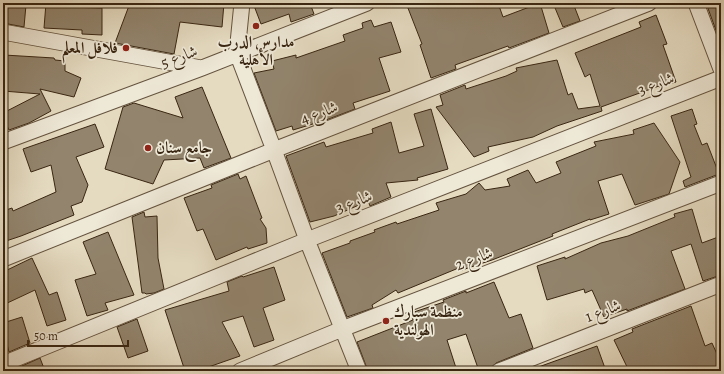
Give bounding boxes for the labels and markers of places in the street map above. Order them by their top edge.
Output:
marker: مدارس الدرب الأهلية [251,21,261,31]
place label: مدارس الدرب الأهلية [217,31,295,71]
place label: فلافل المعلم [62,37,118,64]
marker: فلافل المعلم [121,43,131,53]
place label: جامع سنان [156,137,212,163]
marker: جامع سنان [143,143,153,153]
place label: منظمة سبارك الهولندية [394,301,463,341]
marker: منظمة سبارك الهولندية [381,316,391,326]

